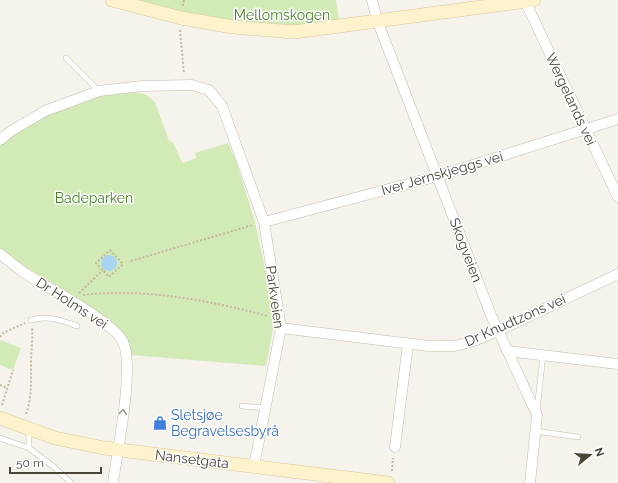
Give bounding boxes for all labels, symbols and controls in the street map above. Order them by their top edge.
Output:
park label: Mellomskogen [234,7,330,23]
street label: Wergelands vei [543,50,599,148]
street label: Iver Jernskjeggs vei [379,148,505,198]
park label: Badeparken [55,190,133,206]
street label: Skogveien [446,216,486,284]
street label: Parkveien [263,264,287,330]
street label: Dr Holms vei [33,274,111,332]
street label: Dr Knudtzons vei [462,291,568,349]
place label: Sletsjøe Begravelsesbyrå [171,407,279,439]
one-way arrow [118,409,127,415]
shop icon: Sletsjøe Begravelsesbyrå [152,415,168,431]
north arrow [570,435,610,475]
text: N [592,446,607,458]
street label: Nansetgata [154,447,230,471]
scale bar [10,449,101,475]
text: 50 m [16,456,44,470]

